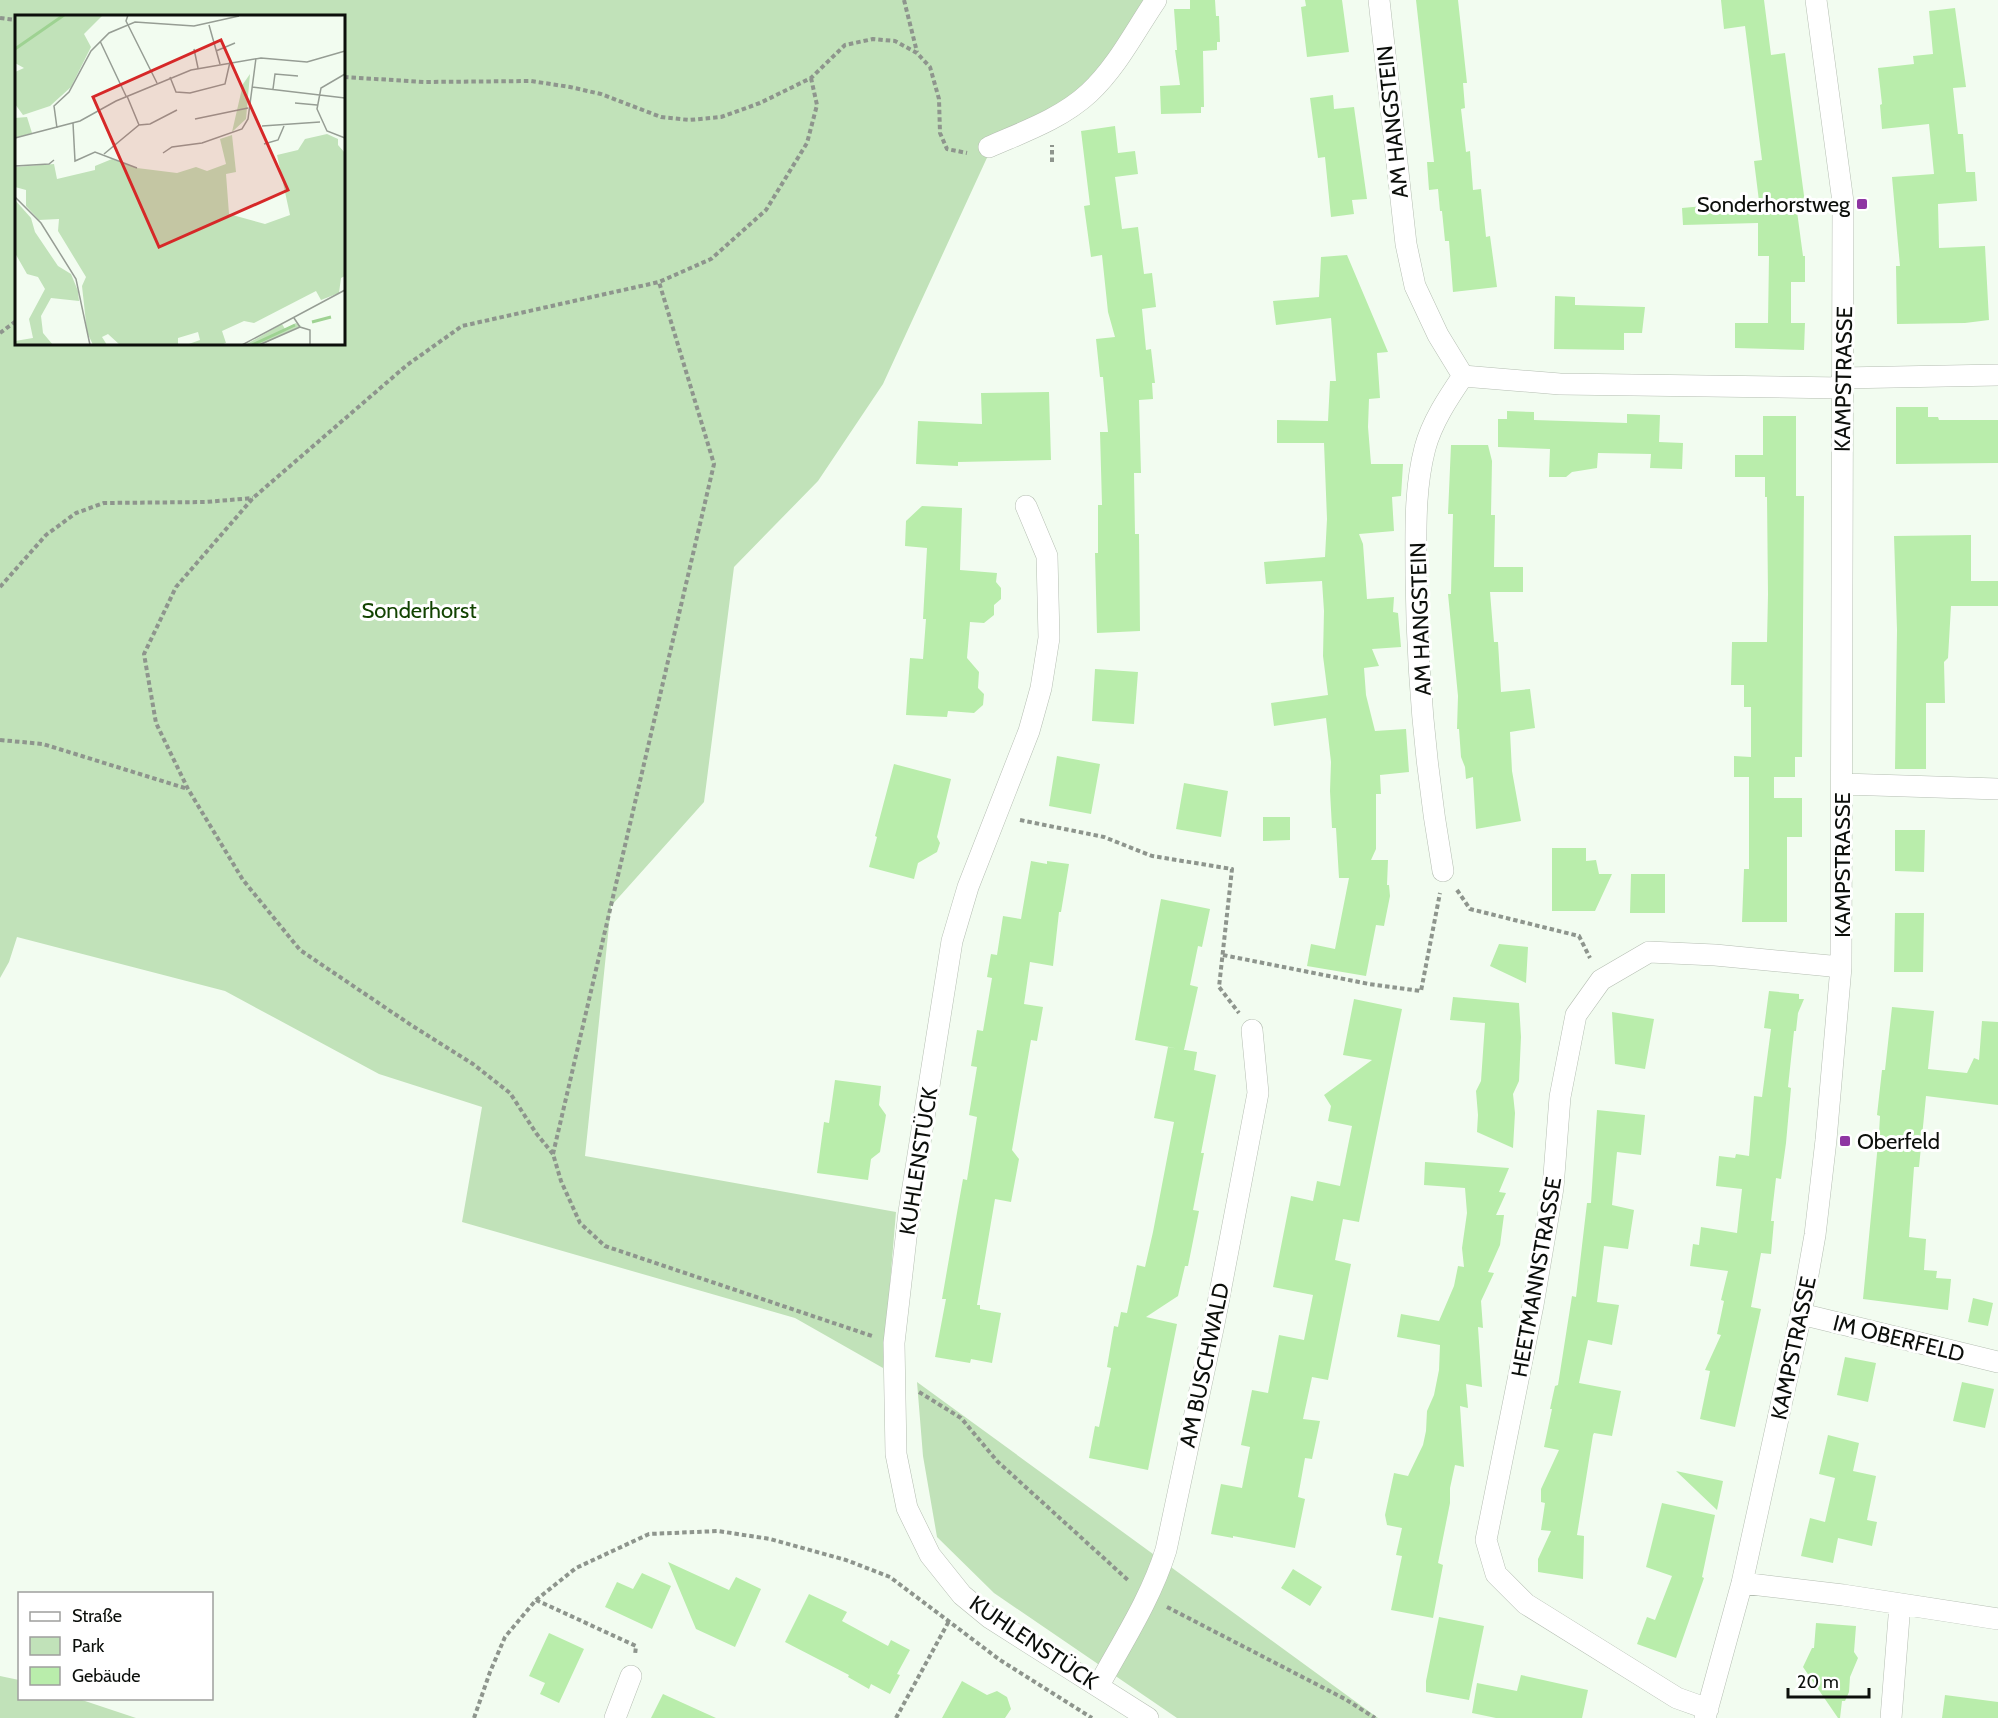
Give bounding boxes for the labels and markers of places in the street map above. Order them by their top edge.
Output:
place label: Sonderhorstweg [1697,191,1851,218]
marker: Sonderhorstweg [1855,197,1869,211]
place label: Oberfeld [1857,1128,1940,1155]
marker: Oberfeld [1838,1134,1852,1148]

